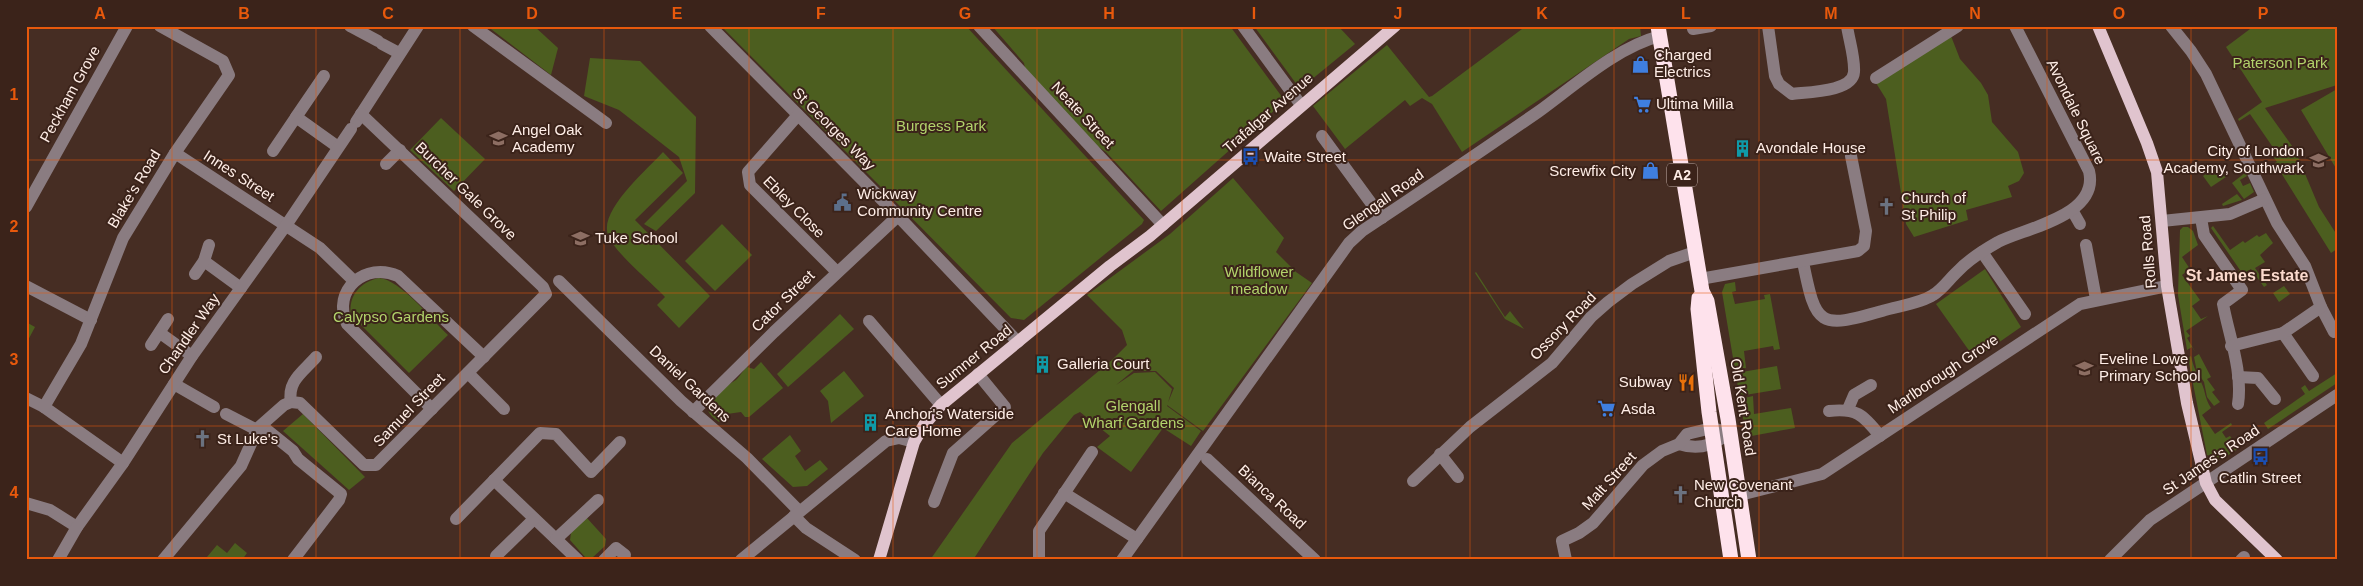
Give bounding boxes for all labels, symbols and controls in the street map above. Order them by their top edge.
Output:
text: A [94,5,106,22]
text: B [238,5,250,22]
text: C [382,5,394,22]
text: D [526,5,538,22]
text: E [672,5,683,22]
text: F [816,5,826,22]
text: G [959,5,971,22]
text: H [1103,5,1115,22]
text: I [1252,5,1256,22]
text: J [1394,5,1402,22]
text: K [1536,5,1548,22]
text: L [1681,5,1691,22]
text: M [1824,5,1838,22]
text: N [1969,5,1981,22]
text: O [2113,5,2125,22]
text: P [2258,5,2269,22]
street label: Peckham Grove [36,43,103,145]
place label: Charged Electrics [1654,46,1712,80]
shop icon: Charged Electrics [1630,54,1650,74]
park label: Paterson Park [2232,54,2328,71]
street label: Avondale Square [2044,56,2109,167]
street label: Trafalgar Avenue [1219,69,1316,156]
street label: Neate Street [1048,78,1119,152]
street label: St Georges Way [790,84,879,174]
text: 1 [10,86,19,103]
supermarket icon: Ultima Milla [1632,94,1652,114]
place label: Ultima Milla [1656,95,1734,112]
park label: Burgess Park [896,117,987,134]
place label: Angel Oak Academy [512,121,583,155]
school or university icon: Angel Oak Academy [488,129,508,149]
street label: Burcher Gale Grove [412,138,520,243]
building icon: Avondale House [1732,138,1752,158]
place label: Avondale House [1756,139,1866,156]
place label: City of London Academy, Southwark [2163,142,2304,176]
street label: Innes Street [201,146,279,205]
street label: Blake's Road [104,147,163,231]
bus stop icon: Waite Street [1240,147,1260,167]
place label: Waite Street [1264,148,1347,165]
school or university icon: City of London Academy, Southwark [2308,150,2328,170]
shop icon: Screwfix City [1640,161,1660,181]
place label: Screwfix City [1549,162,1636,179]
road number: A2 [1667,164,1697,186]
street label: Glengall Road [1339,165,1427,234]
street label: Ebley Close [760,172,829,241]
place label: Wickway Community Centre [857,185,982,219]
place label: Church of St Philip [1901,189,1967,223]
public building icon: Wickway Community Centre [833,193,853,213]
church icon: Church of St Philip [1877,197,1897,217]
street label: Rolls Road [2136,215,2159,289]
text: 2 [10,218,19,235]
school or university icon: Tuke School [571,228,591,248]
place label: Tuke School [595,229,678,246]
park label: Wildflower meadow [1224,263,1294,297]
street label: Cator Street [748,266,818,335]
district label: St James Estate [2186,267,2308,284]
street label: Ossory Road [1526,288,1599,363]
street label: Chandler Way [155,290,223,377]
park label: Calypso Gardens [333,308,449,325]
street label: Sumner Road [932,321,1015,392]
street label: Marlborough Grove [1884,330,2001,417]
street label: Daniel Gardens [646,342,734,425]
place label: Eveline Lowe Primary School [2099,350,2201,384]
text: 3 [10,351,19,368]
building icon: Galleria Court [1033,354,1053,374]
place label: Galleria Court [1057,355,1150,372]
street label: Old Kent Road [1727,357,1760,457]
school or university icon: Eveline Lowe Primary School [2075,358,2095,378]
street label: Samuel Street [370,369,448,450]
restaurant icon: Subway [1676,372,1696,392]
place label: Subway [1619,373,1672,390]
park label: Glengall Wharf Gardens [1082,397,1184,431]
supermarket icon: Asda [1597,399,1617,419]
place label: Asda [1621,400,1656,417]
place label: Anchor's Waterside Care Home [885,405,1014,439]
building icon: Anchor's Waterside Care Home [861,413,881,433]
street label: St James's Road [2159,421,2262,498]
church icon: St Luke's [193,429,213,449]
place label: St Luke's [217,430,278,447]
street label: Malt Street [1578,447,1640,513]
bus stop icon: Catlin Street [2250,447,2270,467]
street label: Bianca Road [1235,461,1310,532]
place label: Catlin Street [2219,469,2302,486]
place label: New Covenant Church [1694,476,1793,510]
text: 4 [10,484,19,501]
church icon: New Covenant Church [1670,484,1690,504]

